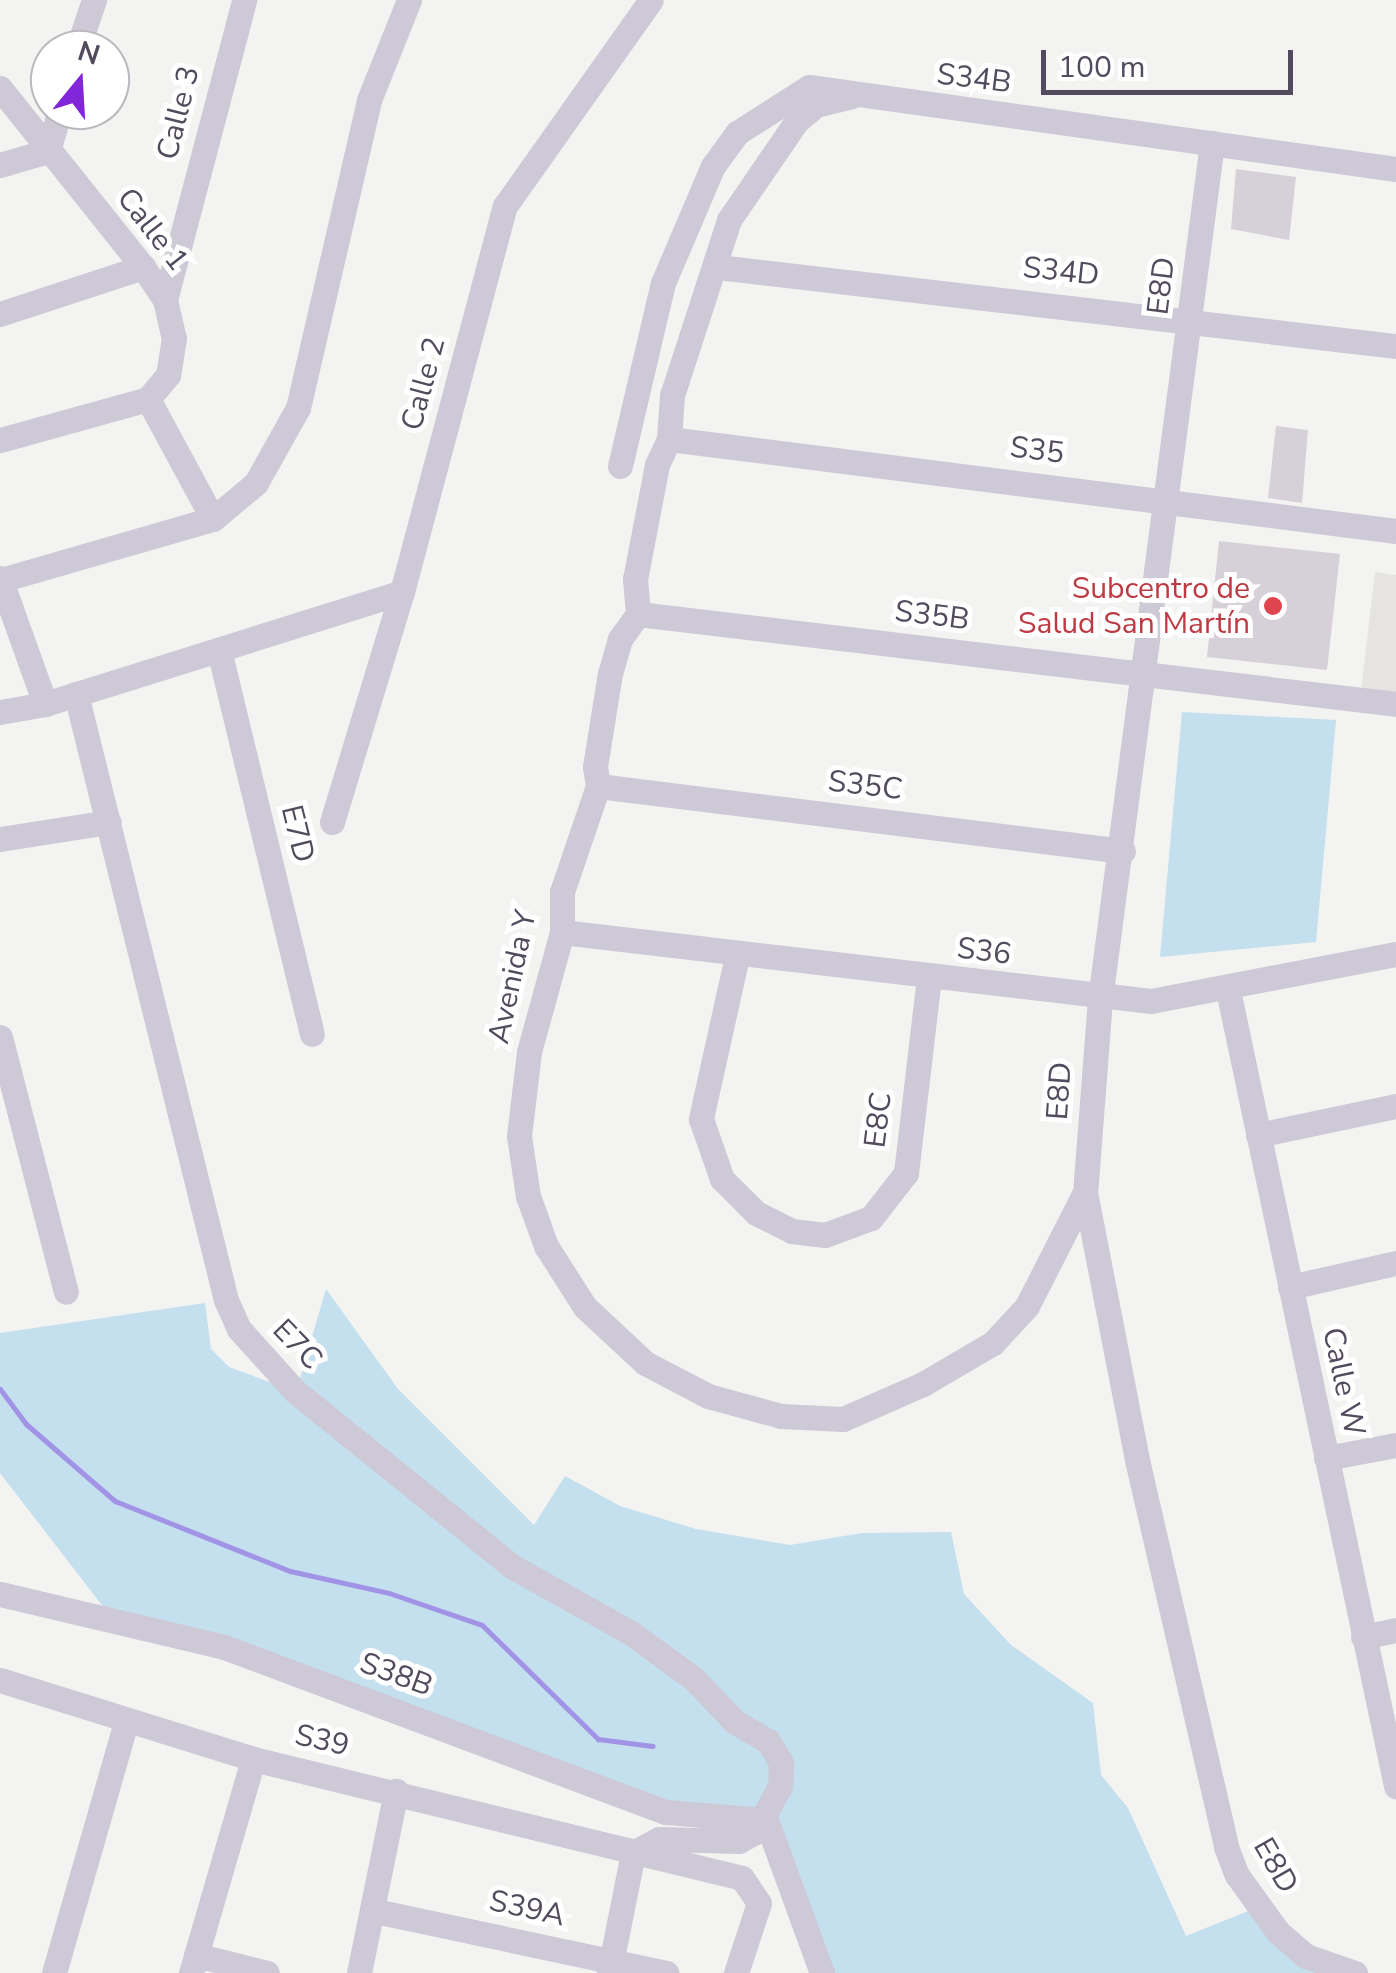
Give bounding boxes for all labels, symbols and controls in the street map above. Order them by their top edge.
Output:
north arrow [30,30,130,130]
scale bar [1046,30,1298,92]
text: N [73,32,104,75]
text: 100 m [1058,47,1145,88]
street label: S34B [935,57,1013,101]
street label: Calle 3 [150,63,208,163]
street label: Calle 1 [109,182,195,278]
street label: S34D [1021,250,1101,294]
street label: E8D [1141,255,1183,317]
street label: Calle 2 [394,334,454,434]
street label: S35 [1008,430,1066,472]
place label: Subcentro de Salud San Martín [1018,571,1250,642]
marker: Subcentro de Salud San Martín [1260,593,1286,619]
street label: S35B [893,594,971,638]
street label: S35C [826,764,904,808]
street label: E7D [273,802,321,866]
street label: Avenida Y [481,907,545,1047]
street label: S36 [955,931,1013,973]
street label: E8D [1040,1061,1080,1121]
street label: E8C [858,1090,900,1150]
street label: E7C [265,1312,329,1378]
street label: Calle W [1314,1325,1372,1439]
street label: S38B [355,1645,437,1705]
street label: S39 [291,1717,353,1765]
street label: E8D [1245,1832,1305,1900]
street label: S39A [486,1883,568,1935]

